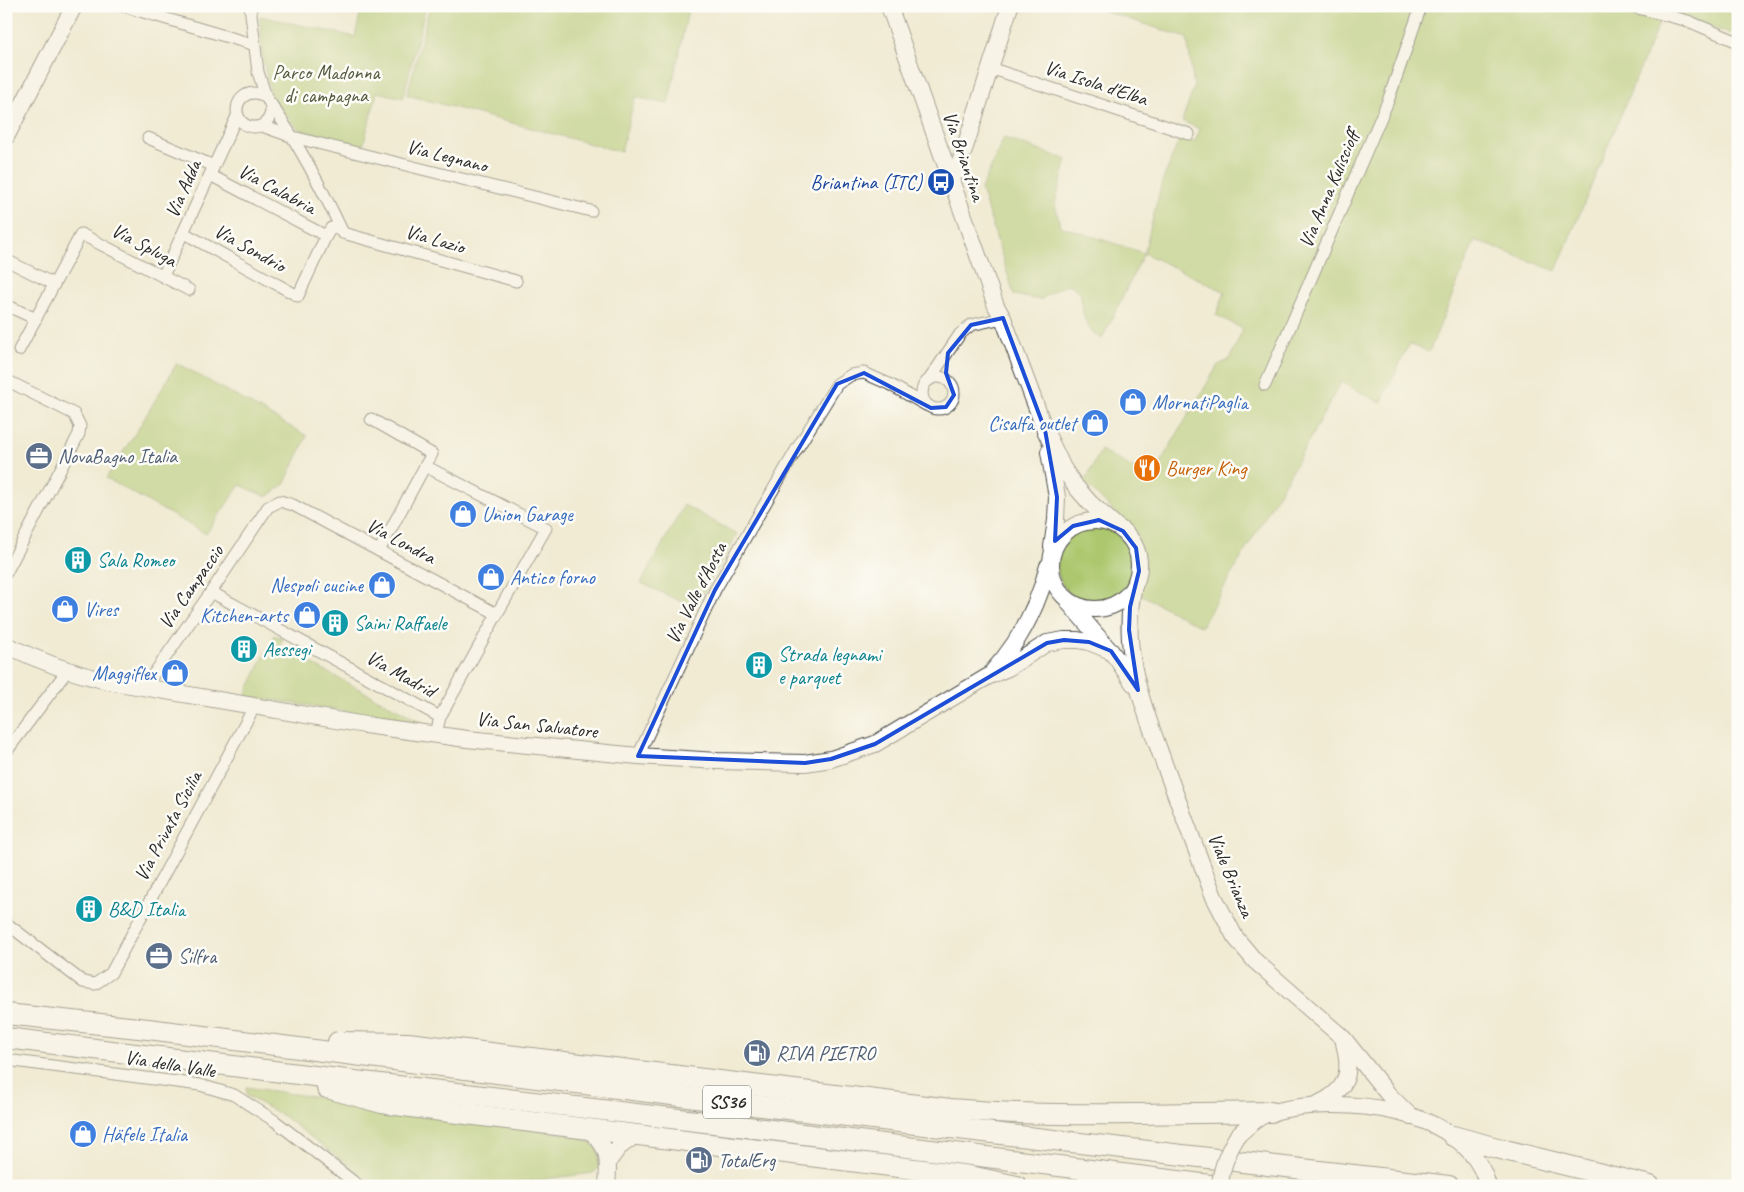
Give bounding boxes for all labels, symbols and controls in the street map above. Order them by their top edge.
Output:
street label: Via Isola d'Elba [1041,55,1152,112]
park label: Parco Madonna di campagna [273,60,381,108]
street label: Via Briantina [937,108,992,206]
street label: Via Anna Kuliscioff [1293,123,1367,252]
street label: Via Legnano [404,134,492,179]
street label: Via Adda [159,155,207,222]
street label: Via Calabria [234,158,322,221]
bus stop icon: Briantina (ITC) [926,167,956,197]
place label: Briantina (ITC) [811,170,923,195]
street label: Via Spluga [107,217,182,273]
street label: Via Sondrio [210,218,292,279]
street label: Via Lazio [403,219,469,260]
shop icon: MornatiPaglia [1118,387,1148,417]
place label: MornatiPaglia [1152,390,1249,415]
shop icon: Cisalfa outlet [1080,408,1110,438]
place label: Cisalfa outlet [988,411,1079,436]
office icon: NovaBagno Italia [24,441,54,471]
place label: NovaBagno Italia [58,444,178,469]
restaurant icon: Burger King [1132,453,1162,483]
place label: Burger King [1166,456,1248,481]
shop icon: Union Garage [448,499,478,529]
place label: Union Garage [482,502,574,527]
street label: Via Londra [362,512,441,570]
street label: Via Valle d'Aosta [660,536,733,648]
street label: Via Campaccio [153,539,230,634]
building icon: Sala Romeo [63,545,93,575]
place label: Sala Romeo [97,548,176,573]
shop icon: Antico forno [476,562,506,592]
place label: Antico forno [510,565,596,590]
shop icon: Nespoli cucine [367,570,397,600]
place label: Nespoli cucine [270,573,364,598]
shop icon: Vires [50,594,80,624]
place label: Vires [84,597,120,622]
shop icon: Kitchen-arts [292,600,322,630]
place label: Kitchen-arts [200,603,290,628]
building icon: Saini Raffaele [320,608,350,638]
place label: Saini Raffaele [354,611,448,636]
building icon: Aessegi [229,634,259,664]
place label: Aessegi [263,637,313,662]
place label: Strada legnami e parquet [778,642,883,690]
street label: Via Madrid [362,645,443,705]
building icon: Strada legnami e parquet [744,650,774,680]
shop icon: Maggiflex [160,658,190,688]
place label: Maggiflex [92,661,158,686]
street label: Via San Salvatore [475,706,600,744]
street label: Via Privata Sicilia [129,765,208,885]
street label: Viale Brianza [1202,829,1261,922]
building icon: B&D Italia [74,894,104,924]
place label: B&D Italia [108,897,187,922]
office icon: Silfra [144,941,174,971]
place label: Silfra [178,944,218,969]
fuel station icon: RIVA PIETRO [742,1038,772,1068]
place label: RIVA PIETRO [776,1041,877,1066]
street label: Via della Valle [123,1045,218,1084]
road number: SS36 [703,1086,751,1118]
shop icon: Häfele Italia [68,1119,98,1149]
place label: Häfele Italia [102,1122,189,1147]
fuel station icon: TotalErg [684,1145,714,1175]
place label: TotalErg [718,1148,776,1173]

